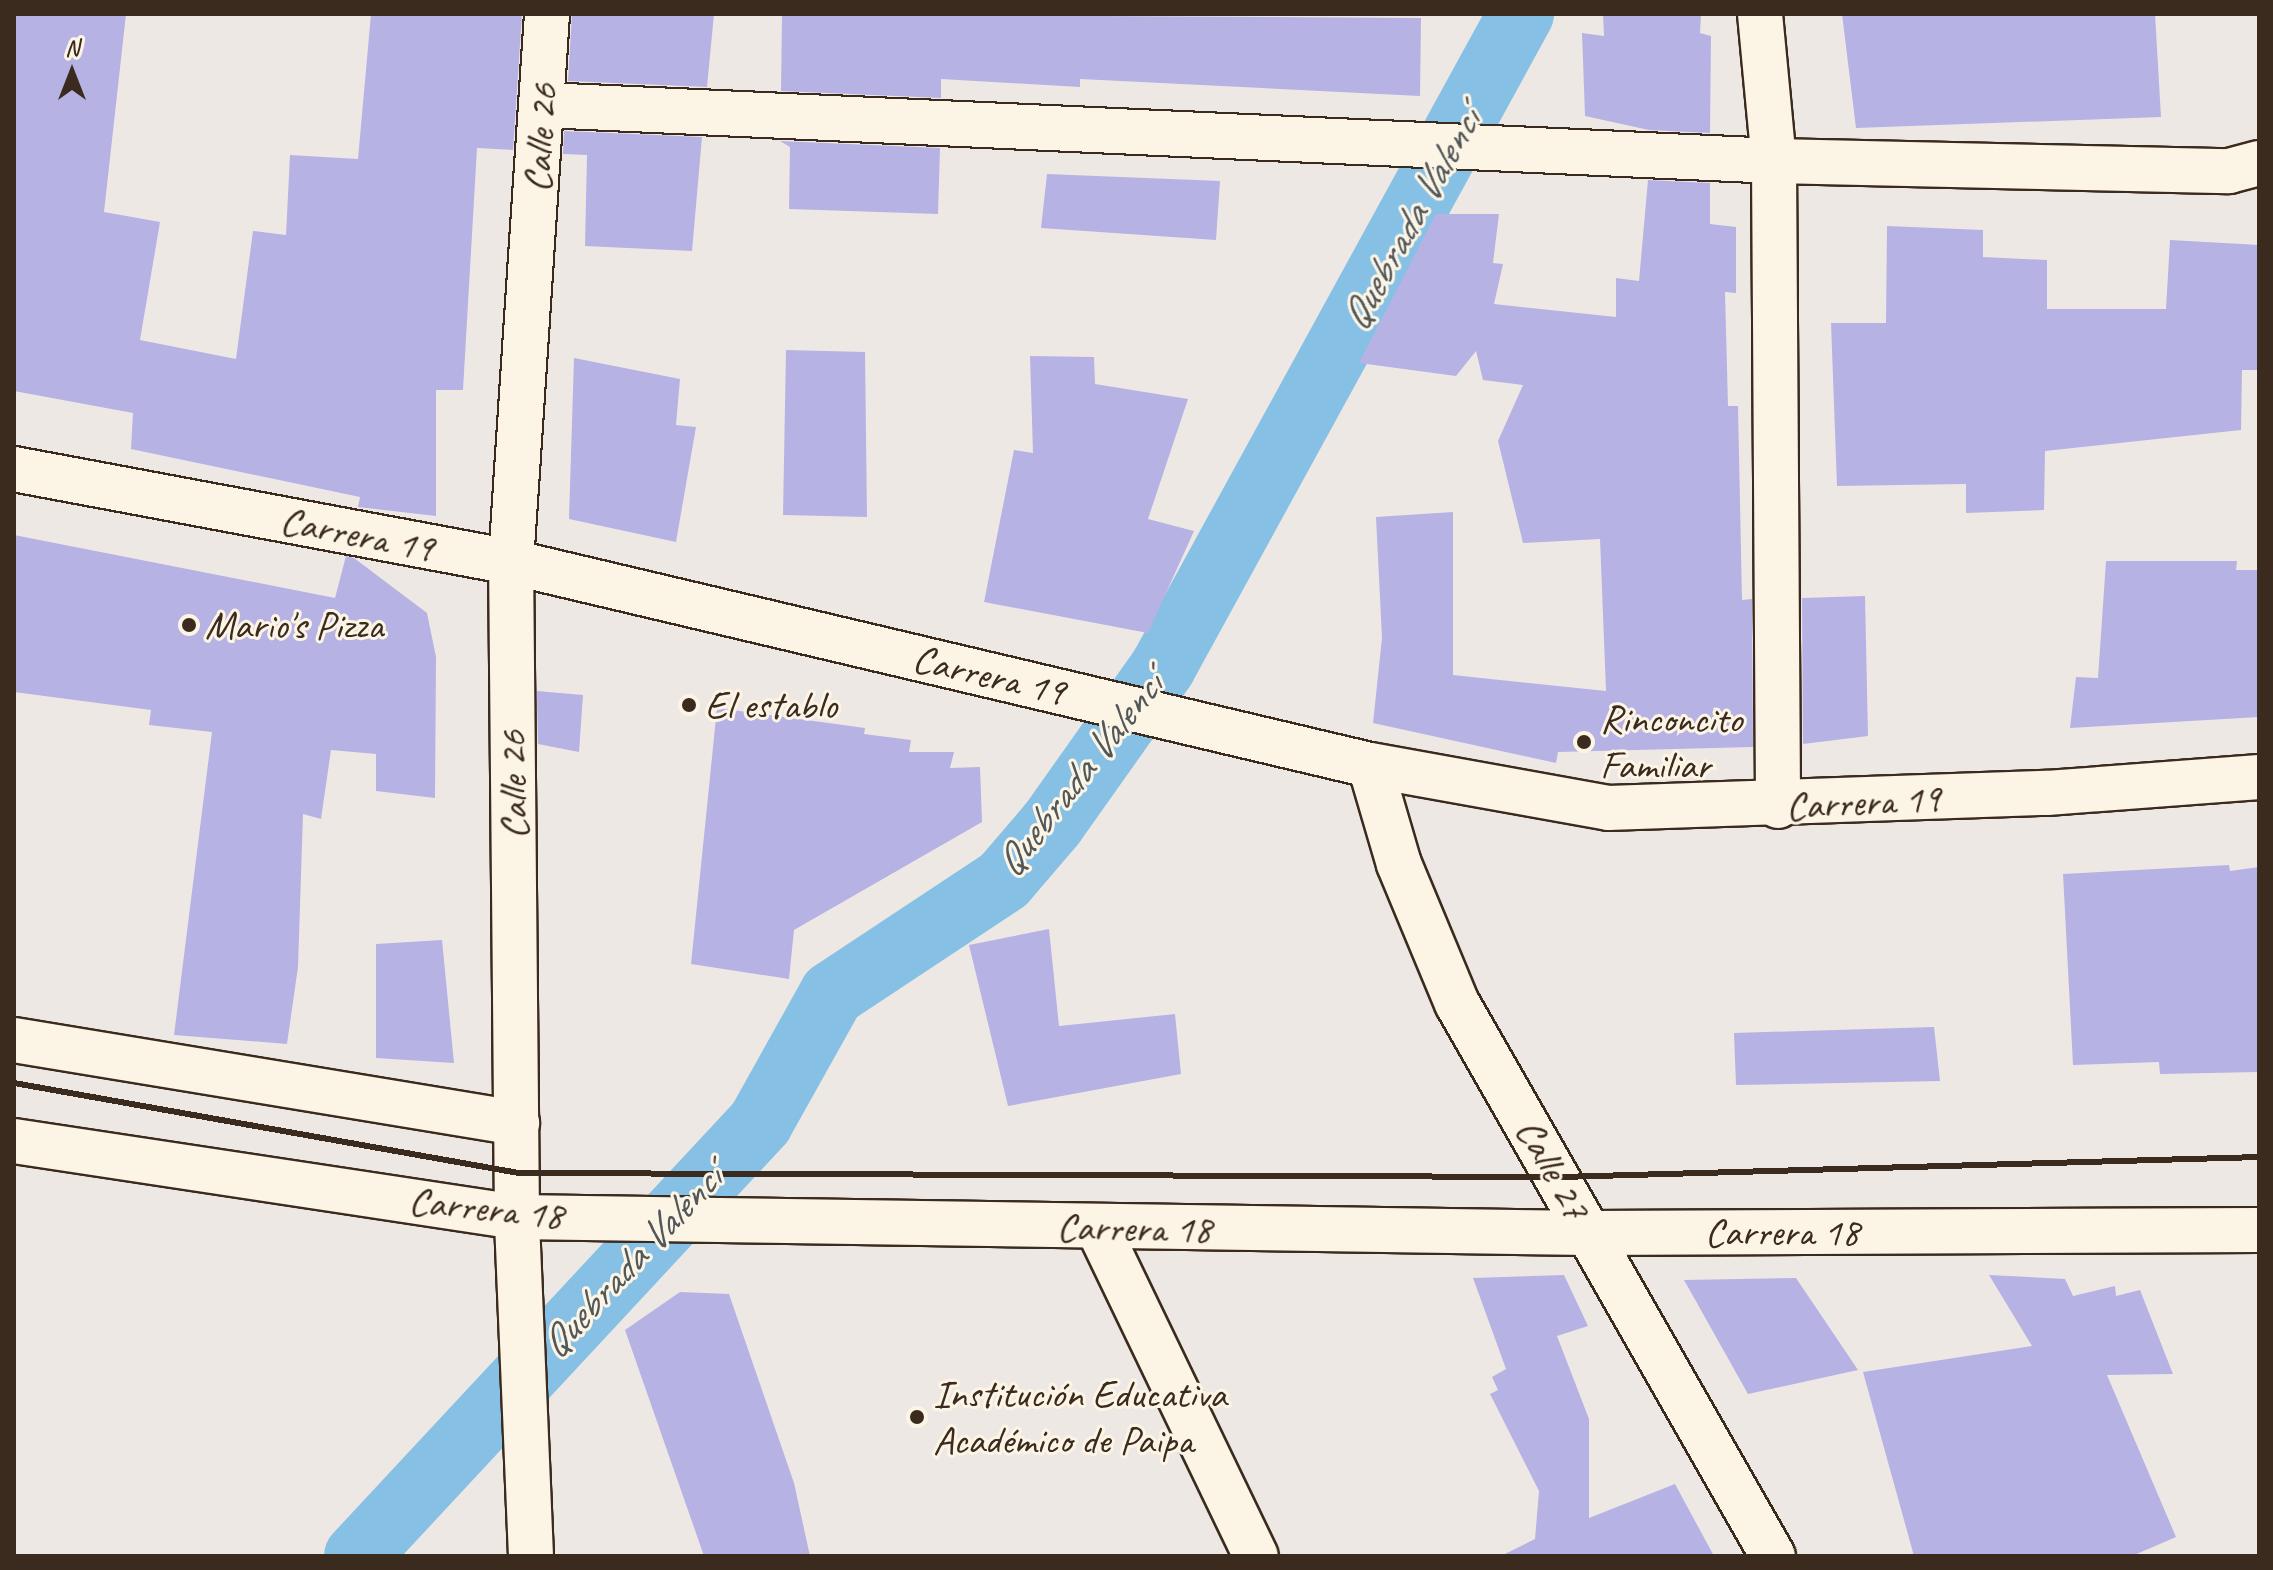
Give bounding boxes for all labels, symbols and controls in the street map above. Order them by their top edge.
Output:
north arrow [32,32,112,112]
text: N [65,34,79,62]
street label: Calle 26 [512,82,568,194]
water label: Quebrada Valencí [1329,100,1493,340]
street label: Carrera 19 [277,496,437,572]
place label: Mario's Pizza [205,601,383,649]
marker: Mario's Pizza [180,616,198,634]
street label: Carrera 19 [908,634,1070,716]
water label: Quebrada Valencí [983,663,1175,887]
place label: El establo [705,681,837,729]
place label: Rinconcito Familiar [1600,695,1742,789]
marker: El establo [680,696,698,714]
street label: Calle 26 [488,730,538,840]
marker: Rinconcito Familiar [1575,733,1593,751]
street label: Carrera 19 [1785,774,1941,830]
street label: Calle 27 [1506,1110,1600,1228]
water label: Quebrada Valencí [529,1155,733,1369]
street label: Carrera 18 [407,1176,565,1240]
street label: Carrera 18 [1056,1203,1212,1253]
street label: Carrera 18 [1705,1208,1859,1256]
place label: Institución Educativa Académico de Paipa [933,1370,1225,1464]
marker: Institución Educativa Académico de Paipa [908,1408,926,1426]

